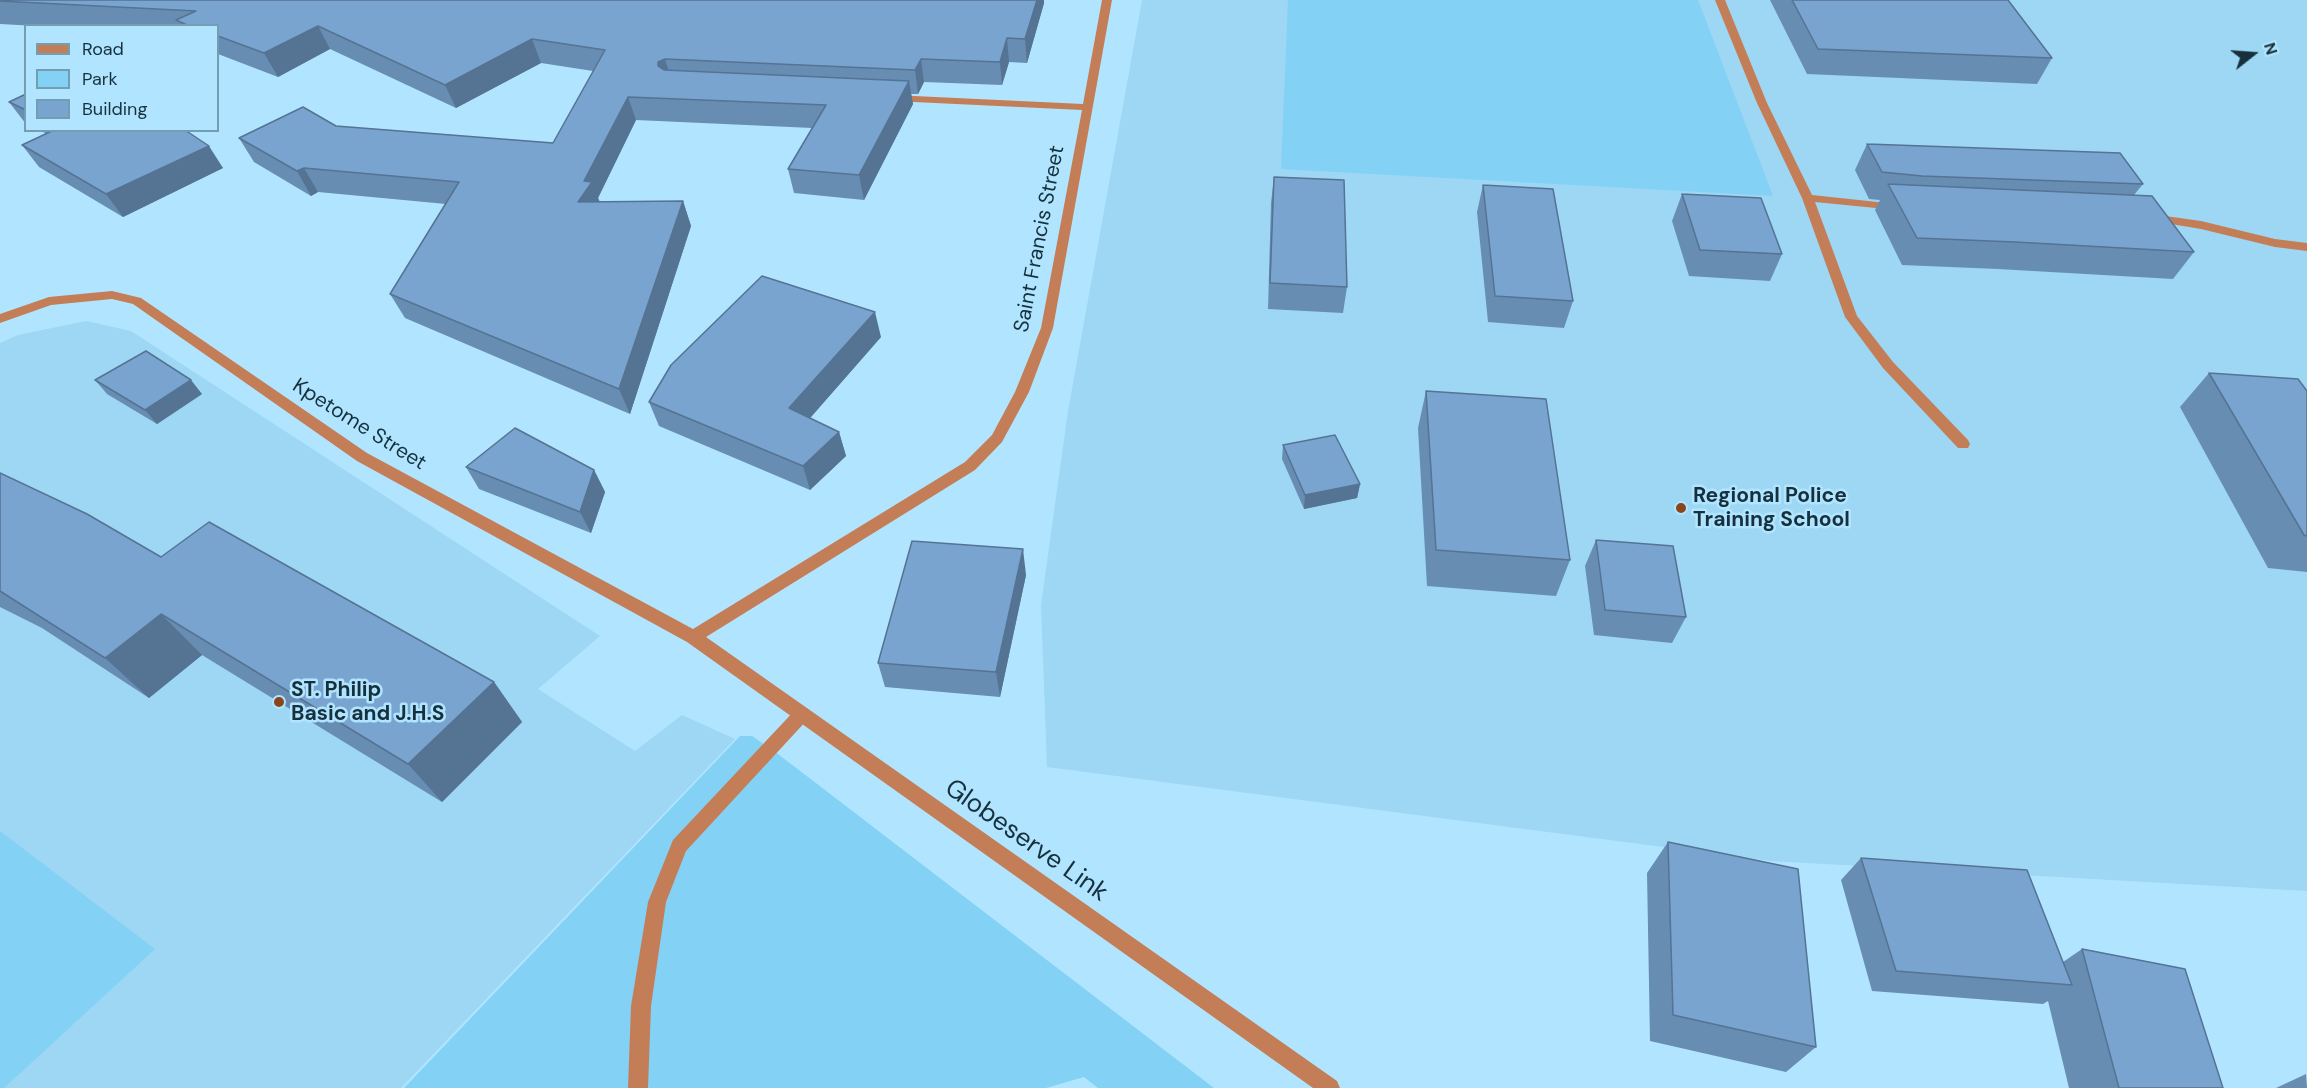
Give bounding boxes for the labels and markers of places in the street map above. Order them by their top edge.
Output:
place label: Regional Police Training School [1693,483,1850,533]
marker: Regional Police Training School [1674,501,1688,515]
place label: ST. Philip Basic and J.H.S [291,677,444,727]
marker: ST. Philip Basic and J.H.S [272,695,286,709]

